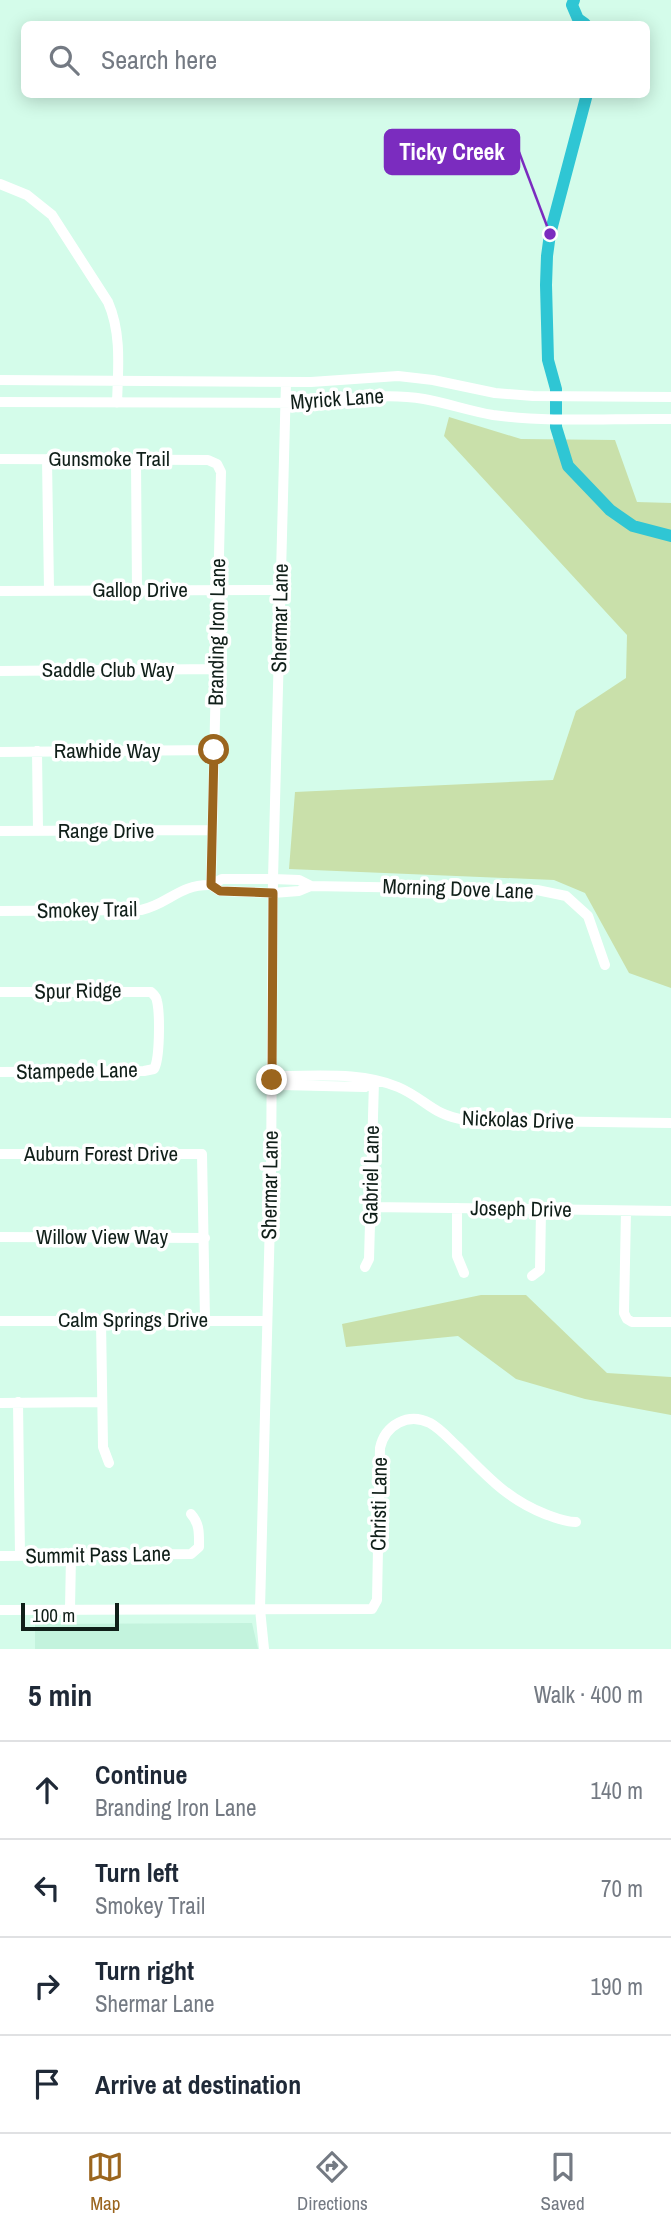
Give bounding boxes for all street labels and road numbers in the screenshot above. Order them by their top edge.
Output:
street label: Myrick Lane [289,381,385,416]
street label: Gunsmoke Trail [48,444,170,473]
street label: Branding Iron Lane [201,558,232,706]
street label: Shermar Lane [264,563,295,673]
street label: Gallop Drive [92,575,188,604]
street label: Saddle Club Way [42,655,175,684]
street label: Rawhide Way [54,736,161,765]
street label: Range Drive [58,816,154,845]
street label: Morning Dove Lane [382,871,534,906]
street label: Smokey Trail [36,894,137,925]
street label: Spur Ridge [34,975,122,1006]
street label: Stampede Lane [16,1055,138,1086]
street label: Nickolas Drive [462,1103,574,1136]
street label: Gabriel Lane [355,1125,386,1225]
street label: Shermar Lane [254,1130,285,1240]
street label: Auburn Forest Drive [23,1139,178,1168]
street label: Joseph Drive [470,1193,572,1224]
street label: Willow View Way [36,1222,168,1251]
street label: Calm Springs Drive [58,1305,208,1334]
street label: Christi Lane [363,1457,394,1551]
street label: Summit Pass Lane [25,1539,171,1570]

